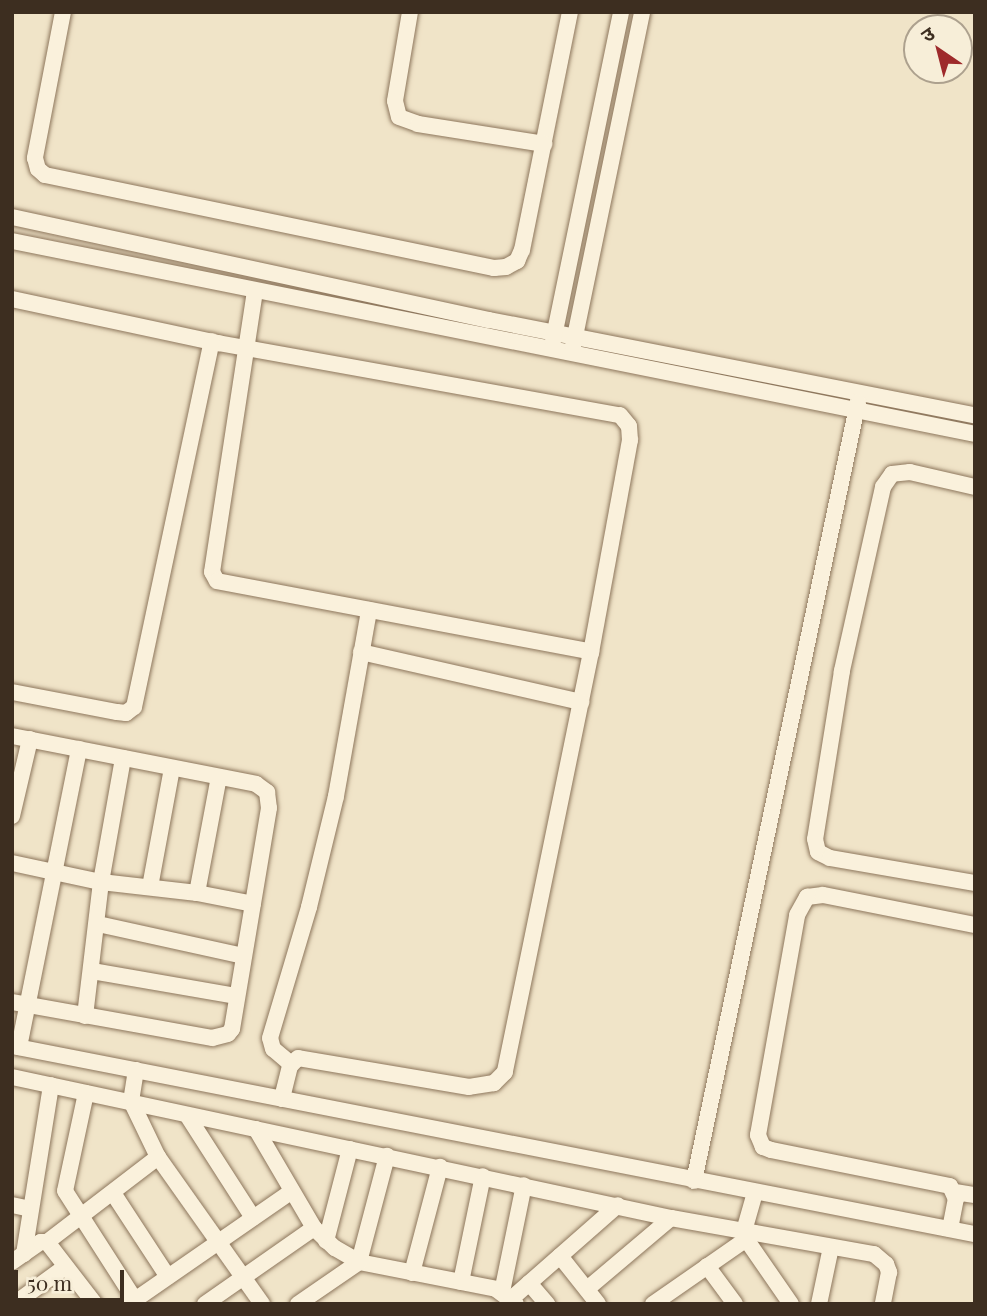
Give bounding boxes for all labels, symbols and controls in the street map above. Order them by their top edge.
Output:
north arrow [903,14,973,84]
text: उ [915,20,939,47]
scale bar [18,1256,128,1300]
text: 50 m [27,1268,72,1296]

